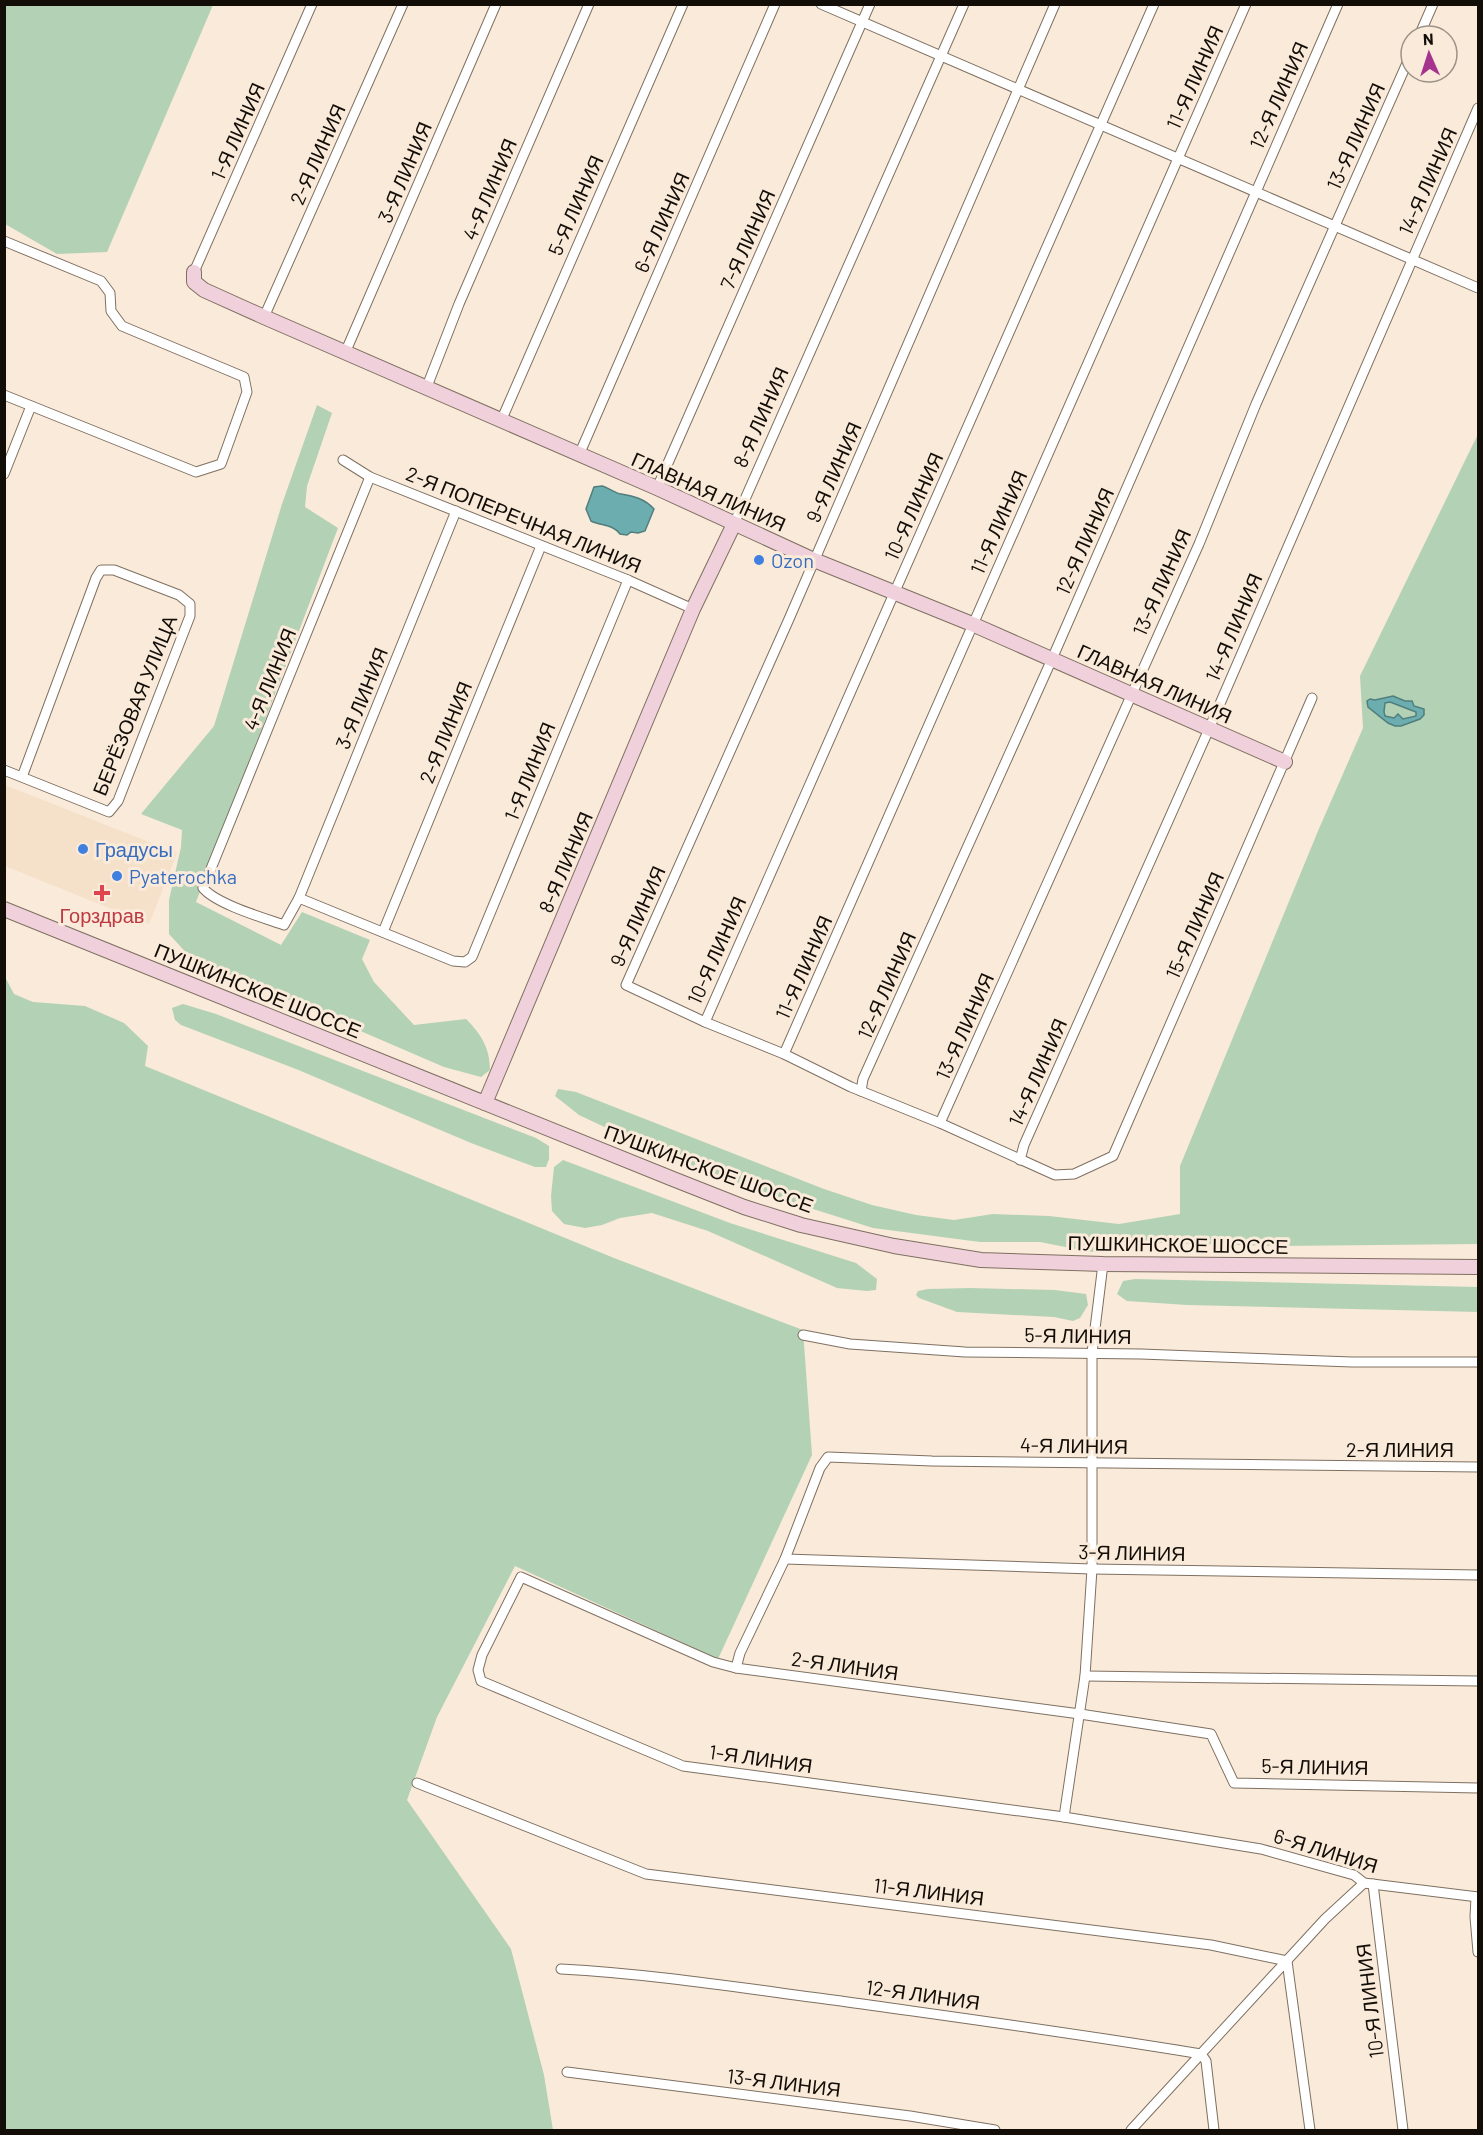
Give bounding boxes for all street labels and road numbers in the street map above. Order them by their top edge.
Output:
street label: 11-Я ЛИНИЯ [1160,21,1228,133]
street label: 12-Я ЛИНИЯ [1244,38,1312,152]
street label: 1-Я ЛИНИЯ [205,79,269,183]
street label: 13-Я ЛИНИЯ [1321,79,1389,193]
street label: 2-Я ЛИНИЯ [284,100,350,208]
street label: 3-Я ЛИНИЯ [372,118,436,226]
street label: 14-Я ЛИНИЯ [1393,124,1461,238]
street label: 4-Я ЛИНИЯ [457,135,521,243]
street label: 5-Я ЛИНИЯ [542,151,608,259]
street label: 6-Я ЛИНИЯ [628,168,694,276]
street label: 7-Я ЛИНИЯ [714,185,780,293]
street label: 8-Я ЛИНИЯ [727,363,793,471]
street label: 9-Я ЛИНИЯ [800,418,866,526]
street label: ГЛАВНАЯ ЛИНИЯ [628,446,790,536]
street label: 10-Я ЛИНИЯ [879,448,947,564]
street label: 2-Я ПОПЕРЕЧНАЯ ЛИНИЯ [403,461,645,577]
street label: 11-Я ЛИНИЯ [964,466,1032,578]
street label: 12-Я ЛИНИЯ [1050,484,1118,598]
street label: 13-Я ЛИНИЯ [1127,525,1195,639]
street label: 14-Я ЛИНИЯ [1199,569,1267,685]
street label: БЕРЁЗОВАЯ УЛИЦА [87,611,181,799]
street label: 4-Я ЛИНИЯ [238,624,300,734]
street label: ГЛАВНАЯ ЛИНИЯ [1074,638,1236,728]
street label: 3-Я ЛИНИЯ [330,644,392,752]
street label: 2-Я ЛИНИЯ [414,678,476,786]
street label: 1-Я ЛИНИЯ [498,718,560,824]
street label: 8-Я ЛИНИЯ [533,808,597,916]
street label: 9-Я ЛИНИЯ [604,862,670,970]
street label: 15-Я ЛИНИЯ [1160,868,1228,982]
street label: 10-Я ЛИНИЯ [682,892,750,1008]
street label: 11-Я ЛИНИЯ [769,911,837,1023]
street label: 12-Я ЛИНИЯ [852,928,920,1042]
street label: ПУШКИНСКОЕ ШОССЕ [151,938,365,1042]
street label: 13-Я ЛИНИЯ [930,969,998,1083]
street label: 14-Я ЛИНИЯ [1003,1015,1071,1129]
street label: ПУШКИНСКОЕ ШОССЕ [601,1119,817,1217]
street label: ПУШКИНСКОЕ ШОССЕ [1067,1230,1289,1258]
street label: 5-Я ЛИНИЯ [1024,1322,1132,1348]
street label: 4-Я ЛИНИЯ [1020,1432,1128,1458]
street label: 2-Я ЛИНИЯ [1346,1437,1454,1461]
street label: 3-Я ЛИНИЯ [1078,1539,1186,1565]
street label: 2-Я ЛИНИЯ [790,1646,900,1684]
street label: 1-Я ЛИНИЯ [708,1739,814,1777]
street label: 5-Я ЛИНИЯ [1261,1753,1369,1779]
street label: 6-Я ЛИНИЯ [1271,1823,1381,1877]
street label: 11-Я ЛИНИЯ [872,1872,986,1910]
street label: 10-Я ЛИНИЯ [1350,1942,1388,2060]
street label: 12-Я ЛИНИЯ [864,1974,982,2014]
street label: 13-Я ЛИНИЯ [726,2063,842,2101]

